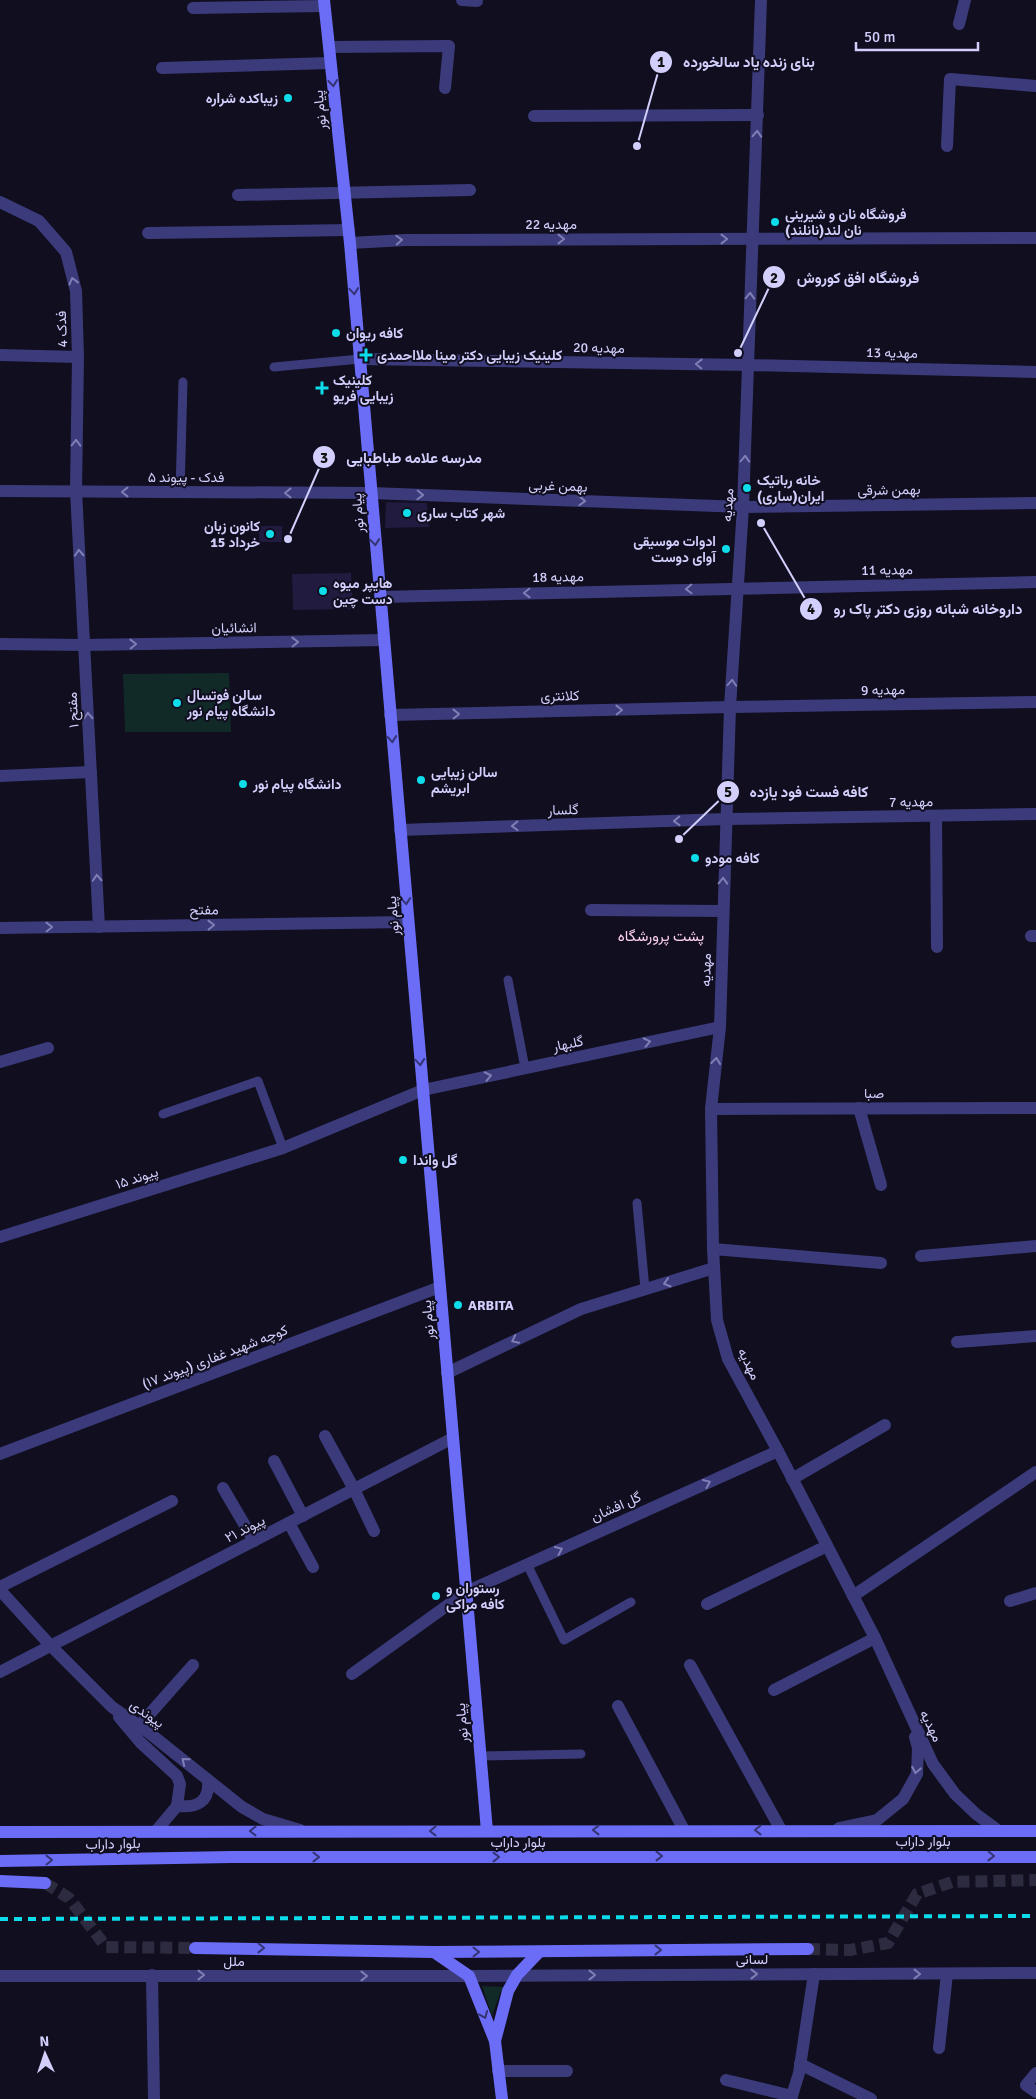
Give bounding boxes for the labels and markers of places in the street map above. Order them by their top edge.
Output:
callout: بنای زنده یاد سالخورده [648,47,825,77]
place label: زیباکده شراره [206,90,278,107]
marker: زیباکده شراره [282,92,294,104]
place label: فروشگاه نان و شیرینی نان لند(نانلند) [785,206,907,239]
marker: فروشگاه نان و شیرینی نان لند(نانلند) [769,216,781,228]
callout: فروشگاه افق کوروش [762,262,929,292]
place label: کافه ریوان [346,325,403,342]
marker: کافه ریوان [330,327,342,339]
place label: کلینیک زیبایی دکتر مینا ملااحمدی [377,347,562,364]
marker: کلینیک زیبایی دکتر مینا ملااحمدی [359,348,373,362]
place label: کلینیک زیبایی فریو [333,372,394,405]
marker: کلینیک زیبایی فریو [315,381,329,395]
callout: مدرسه علامه طباطبایی [311,442,492,472]
place label: خانه رباتیک ایران(ساری) [757,472,824,505]
marker: خانه رباتیک ایران(ساری) [741,482,753,494]
place label: شهر کتاب ساری [417,505,505,522]
marker: شهر کتاب ساری [401,507,413,519]
place label: کانون زبان 15 خرداد [204,518,260,551]
marker: کانون زبان 15 خرداد [264,528,276,540]
place label: ادوات موسیقی آوای دوست [633,533,717,566]
marker: ادوات موسیقی آوای دوست [720,543,732,555]
place label: هایپر میوه دست چین [333,575,393,609]
marker: هایپر میوه دست چین [317,585,329,597]
callout: داروخانه شبانه روزی دکتر پاک رو [798,594,1032,624]
place label: سالن فوتسال دانشگاه پیام نور [186,687,276,721]
marker: سالن فوتسال دانشگاه پیام نور [171,697,183,709]
place label: سالن زیبایی ابریشم [431,764,497,797]
marker: سالن زیبایی ابریشم [415,774,427,786]
place label: دانشگاه پیام نور [252,776,342,794]
callout: کافه فست فود یازده [715,777,879,807]
marker: دانشگاه پیام نور [237,778,249,790]
place label: کافه مودو [705,850,760,867]
marker: کافه مودو [689,852,701,864]
place label: گل واندا [413,1152,457,1169]
marker: گل واندا [397,1154,409,1166]
place label: ARBITA [468,1297,514,1314]
marker: ARBITA [452,1299,464,1311]
place label: رستوران و کافه مراکی [446,1580,505,1613]
marker: رستوران و کافه مراکی [430,1590,442,1602]

